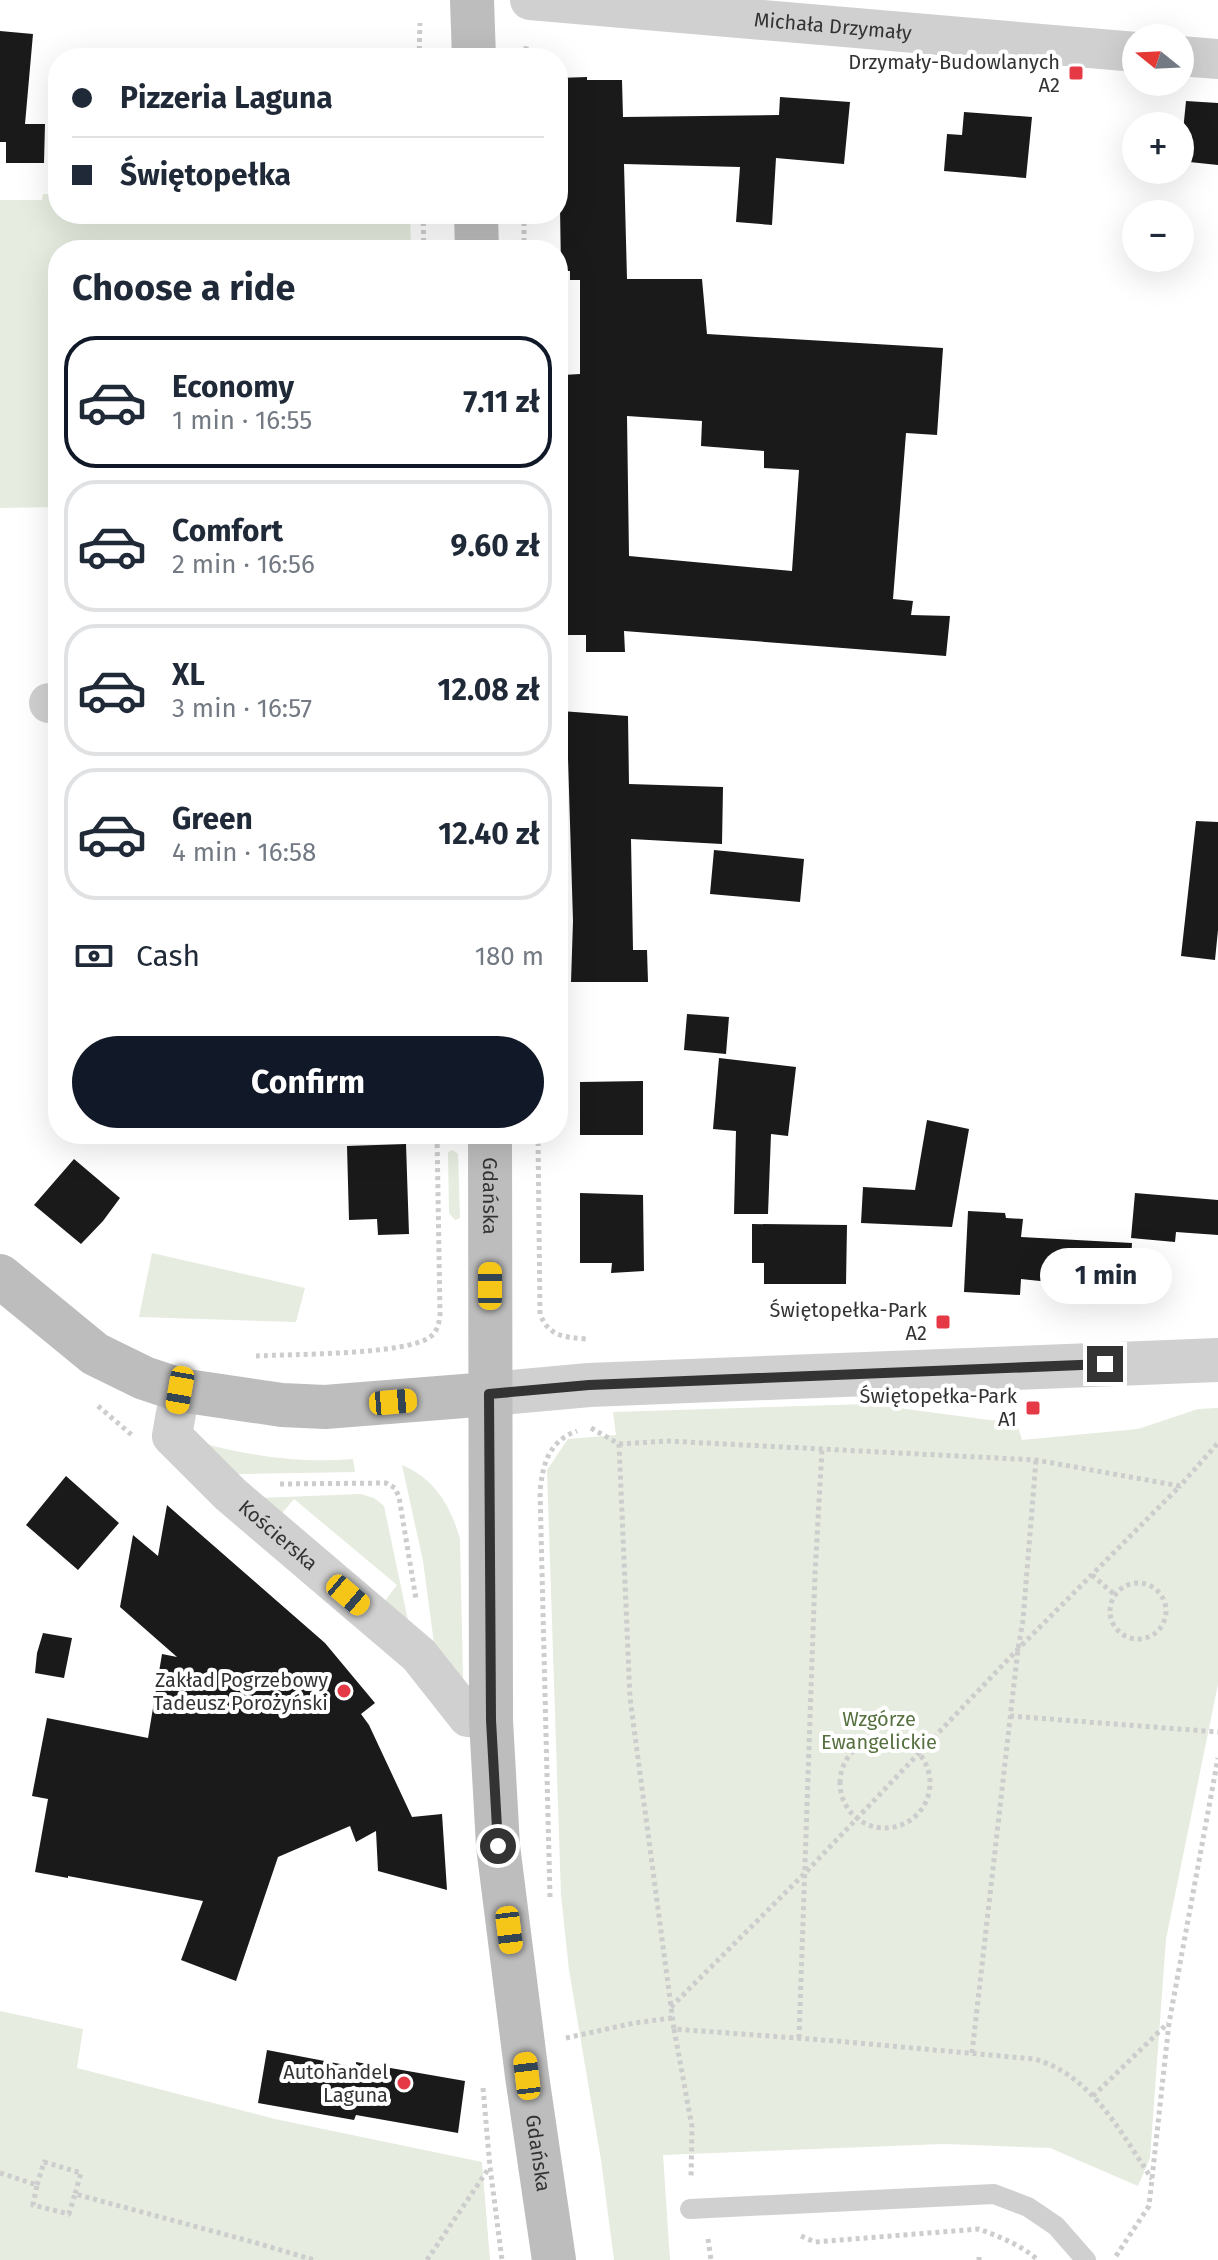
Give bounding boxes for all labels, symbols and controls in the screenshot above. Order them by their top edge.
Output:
street label: Michała Drzymały [753,7,913,45]
north arrow [1122,24,1194,96]
map controls [1122,24,1194,272]
place label: Drzymały-Budowlanych A2 [848,50,1060,97]
marker: Drzymały-Budowlanych A2 [1067,64,1085,82]
text: Pizzeria Laguna [120,80,333,116]
button: + [1122,112,1194,184]
text: Świętopełka [120,157,291,193]
button: − [1122,200,1194,272]
text: Choose a ride [72,266,295,310]
icon: car [76,366,148,438]
text: Economy [172,369,294,405]
text: 7.11 zł [463,384,540,420]
text: 1 min · 16:55 [172,405,312,436]
icon: car [76,510,148,582]
text: Comfort [172,513,283,549]
text: 9.60 zł [451,528,540,564]
text: 2 min · 16:56 [172,549,315,580]
icon: car [76,654,148,726]
text: XL [172,657,205,693]
text: 12.08 zł [438,672,540,708]
text: 3 min · 16:57 [172,693,312,724]
icon: car [76,798,148,870]
text: Green [172,801,253,837]
text: 12.40 zł [438,816,540,852]
text: 4 min · 16:58 [172,837,316,868]
icon: cash [72,934,116,978]
text: Cash [136,938,200,974]
text: 180 m [475,941,544,972]
button: Confirm [72,1036,544,1128]
street label: Gdańska [478,1157,502,1235]
callout: 1 min [1039,1248,1171,1304]
text: 1 min [1075,1260,1137,1291]
car [478,1262,502,1310]
place label: Świętopełka-Park A2 [770,1298,928,1345]
marker: Świętopełka-Park A2 [934,1313,952,1331]
route end [1087,1346,1123,1382]
car [164,1364,196,1416]
place label: Świętopełka-Park A1 [860,1384,1018,1431]
car [368,1388,418,1416]
marker: Świętopełka-Park A1 [1024,1399,1042,1417]
street label: Kościerska [234,1495,323,1575]
car [322,1570,374,1620]
place label: Zakład Pogrzebowy Tadeusz Porożyński [153,1668,328,1715]
marker: Zakład Pogrzebowy Tadeusz Porożyński [335,1682,353,1700]
park label: Wzgórze Ewangelickie [821,1707,937,1754]
route start [480,1828,516,1864]
car [494,1905,524,1955]
car [512,2051,542,2101]
place label: Autohandel Laguna [283,2060,388,2107]
marker: Autohandel Laguna [395,2074,413,2092]
street label: Gdańska [521,2113,556,2193]

